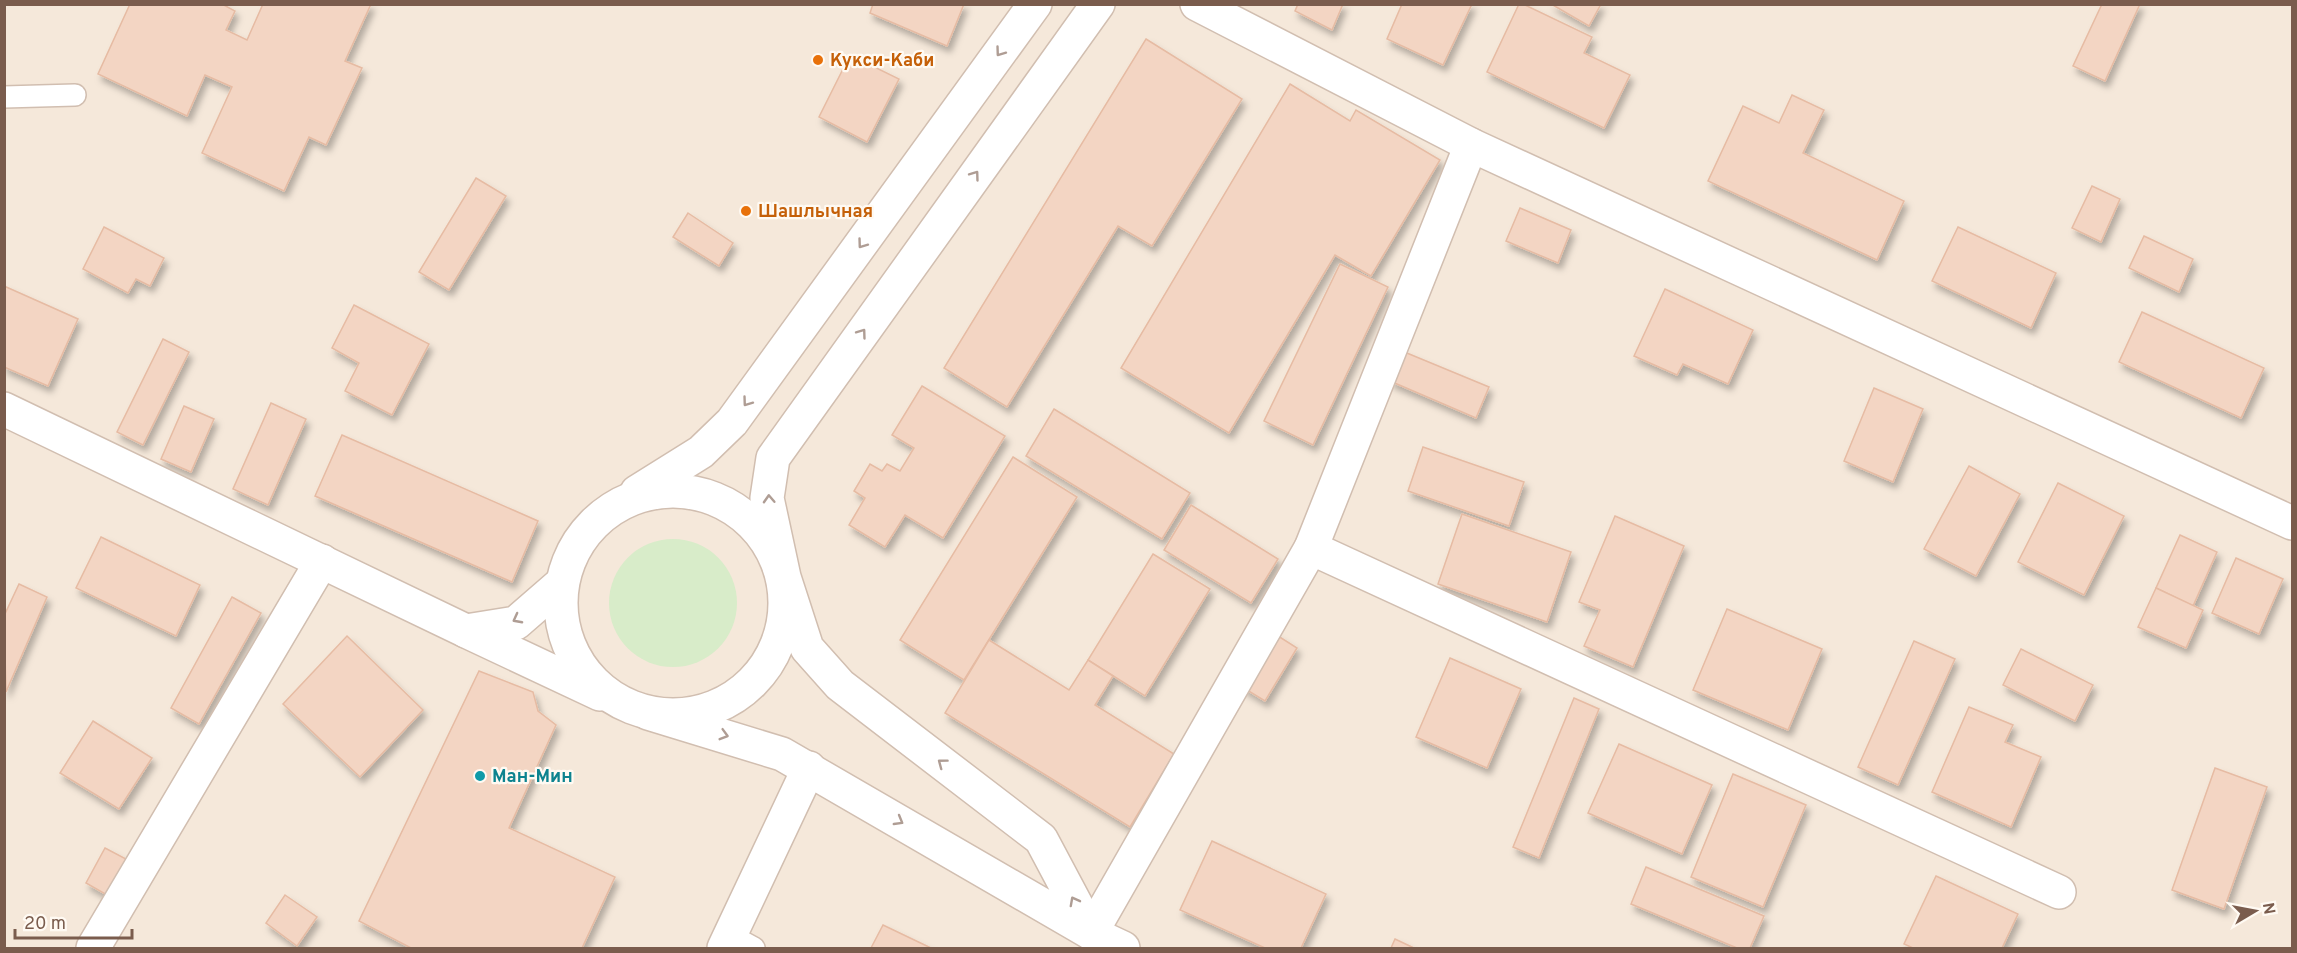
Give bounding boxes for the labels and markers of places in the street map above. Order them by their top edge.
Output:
place label: Кукси-Каби [830,50,934,73]
marker: Кукси-Каби [811,53,825,67]
place label: Шашлычная [758,201,873,224]
marker: Шашлычная [739,204,753,218]
place label: Ман-Мин [492,766,573,789]
marker: Ман-Мин [473,769,487,783]

